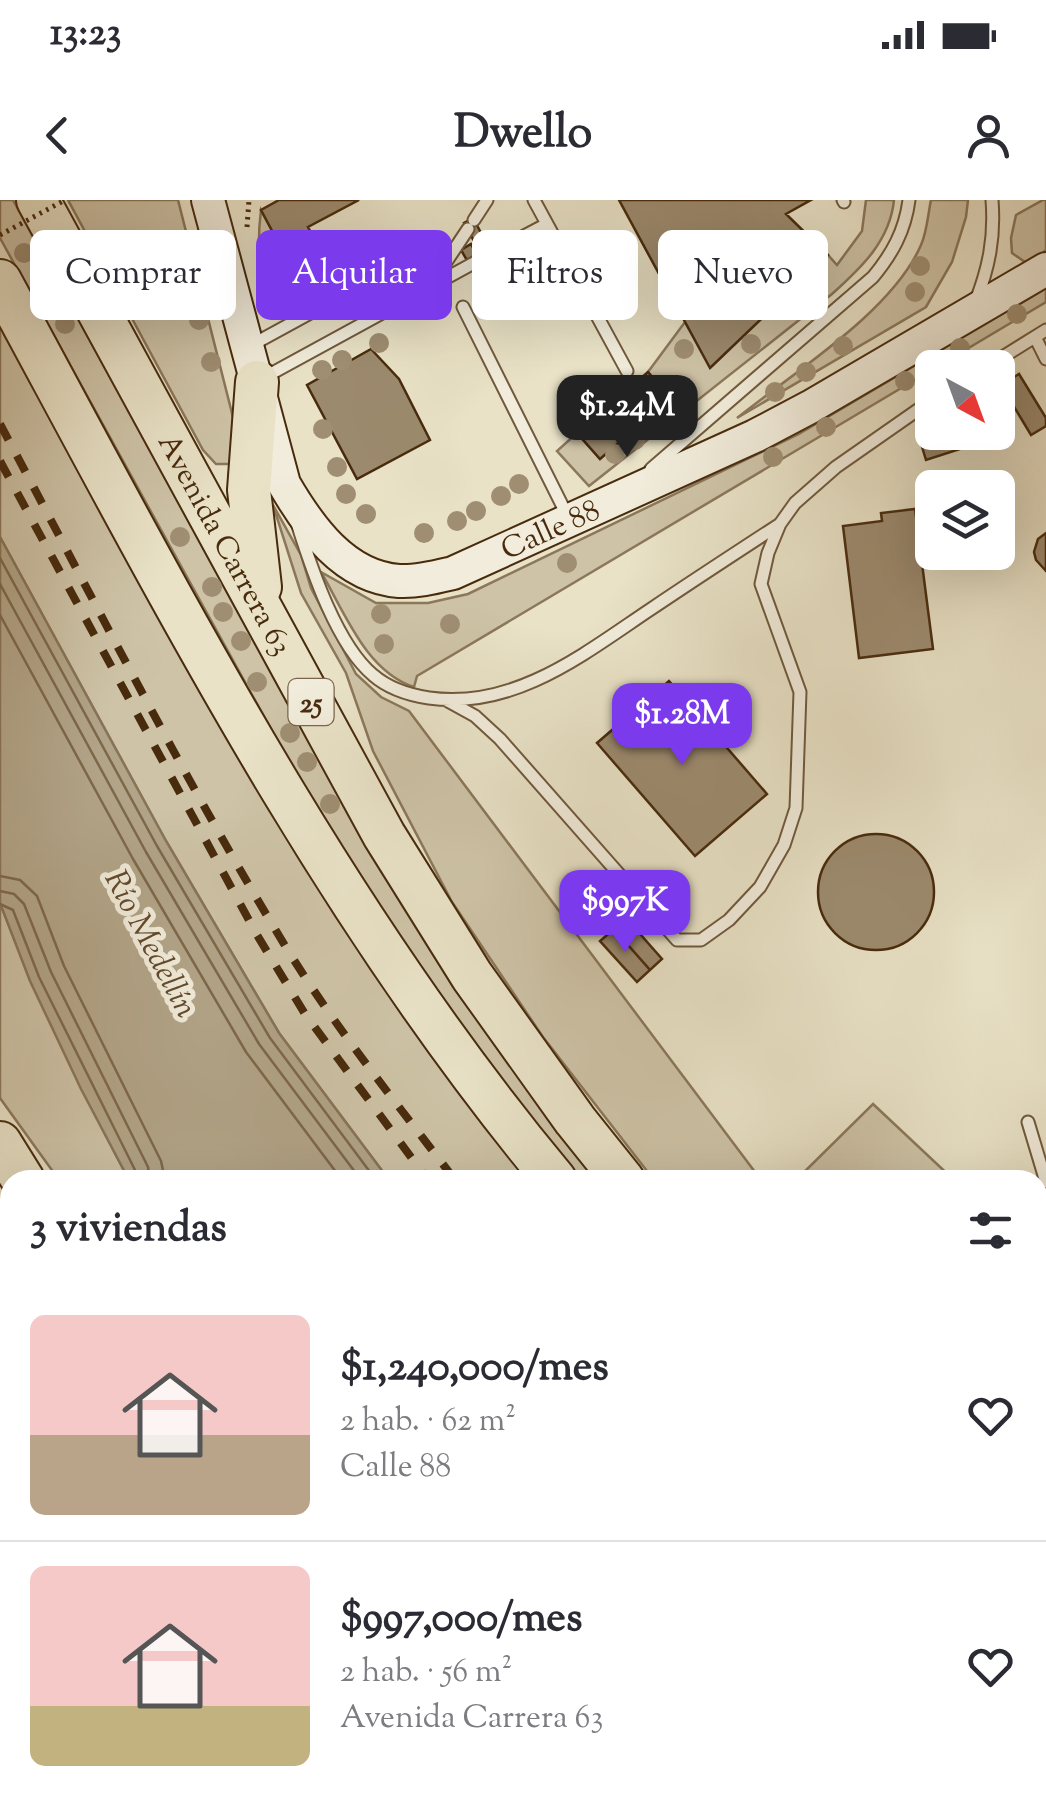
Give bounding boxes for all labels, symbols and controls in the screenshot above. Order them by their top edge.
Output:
text: 13:23 [50,8,121,62]
text: Dwello [454,103,592,168]
icon: back [30,108,85,163]
icon: person [961,108,1016,163]
chip: Comprar [30,230,236,320]
chip: Alquilar [256,230,452,320]
chip: Filtros [472,230,638,320]
chip: Nuevo [658,230,828,320]
north arrow [915,350,1015,450]
map controls [915,350,1015,570]
pin: $1.24M [546,375,708,460]
text: $1.24M [579,384,675,430]
street label: Avenida Carrera 63 [145,427,301,664]
button: layers [915,470,1015,570]
street label: Calle 88 [495,490,607,572]
road number: 25 [288,679,334,725]
pin: $1.28M [601,683,763,768]
text: $1.28M [634,692,730,738]
water label: Río Medellín [91,862,208,1027]
pin: $997K [555,870,695,955]
text: $997K [581,879,669,925]
text: 3 viviendas [30,1200,227,1260]
icon: filters [963,1203,1018,1258]
text: $1,240,000/mes [340,1339,609,1399]
icon: home [110,1355,230,1475]
icon: heart [963,1388,1018,1443]
text: 2 hab. · 62 m² [340,1399,516,1445]
text: Calle 88 [340,1445,451,1491]
text: $997,000/mes [340,1590,582,1650]
icon: home [110,1606,230,1726]
icon: heart [963,1639,1018,1694]
text: 2 hab. · 56 m² [340,1650,512,1696]
text: Avenida Carrera 63 [340,1696,603,1742]

